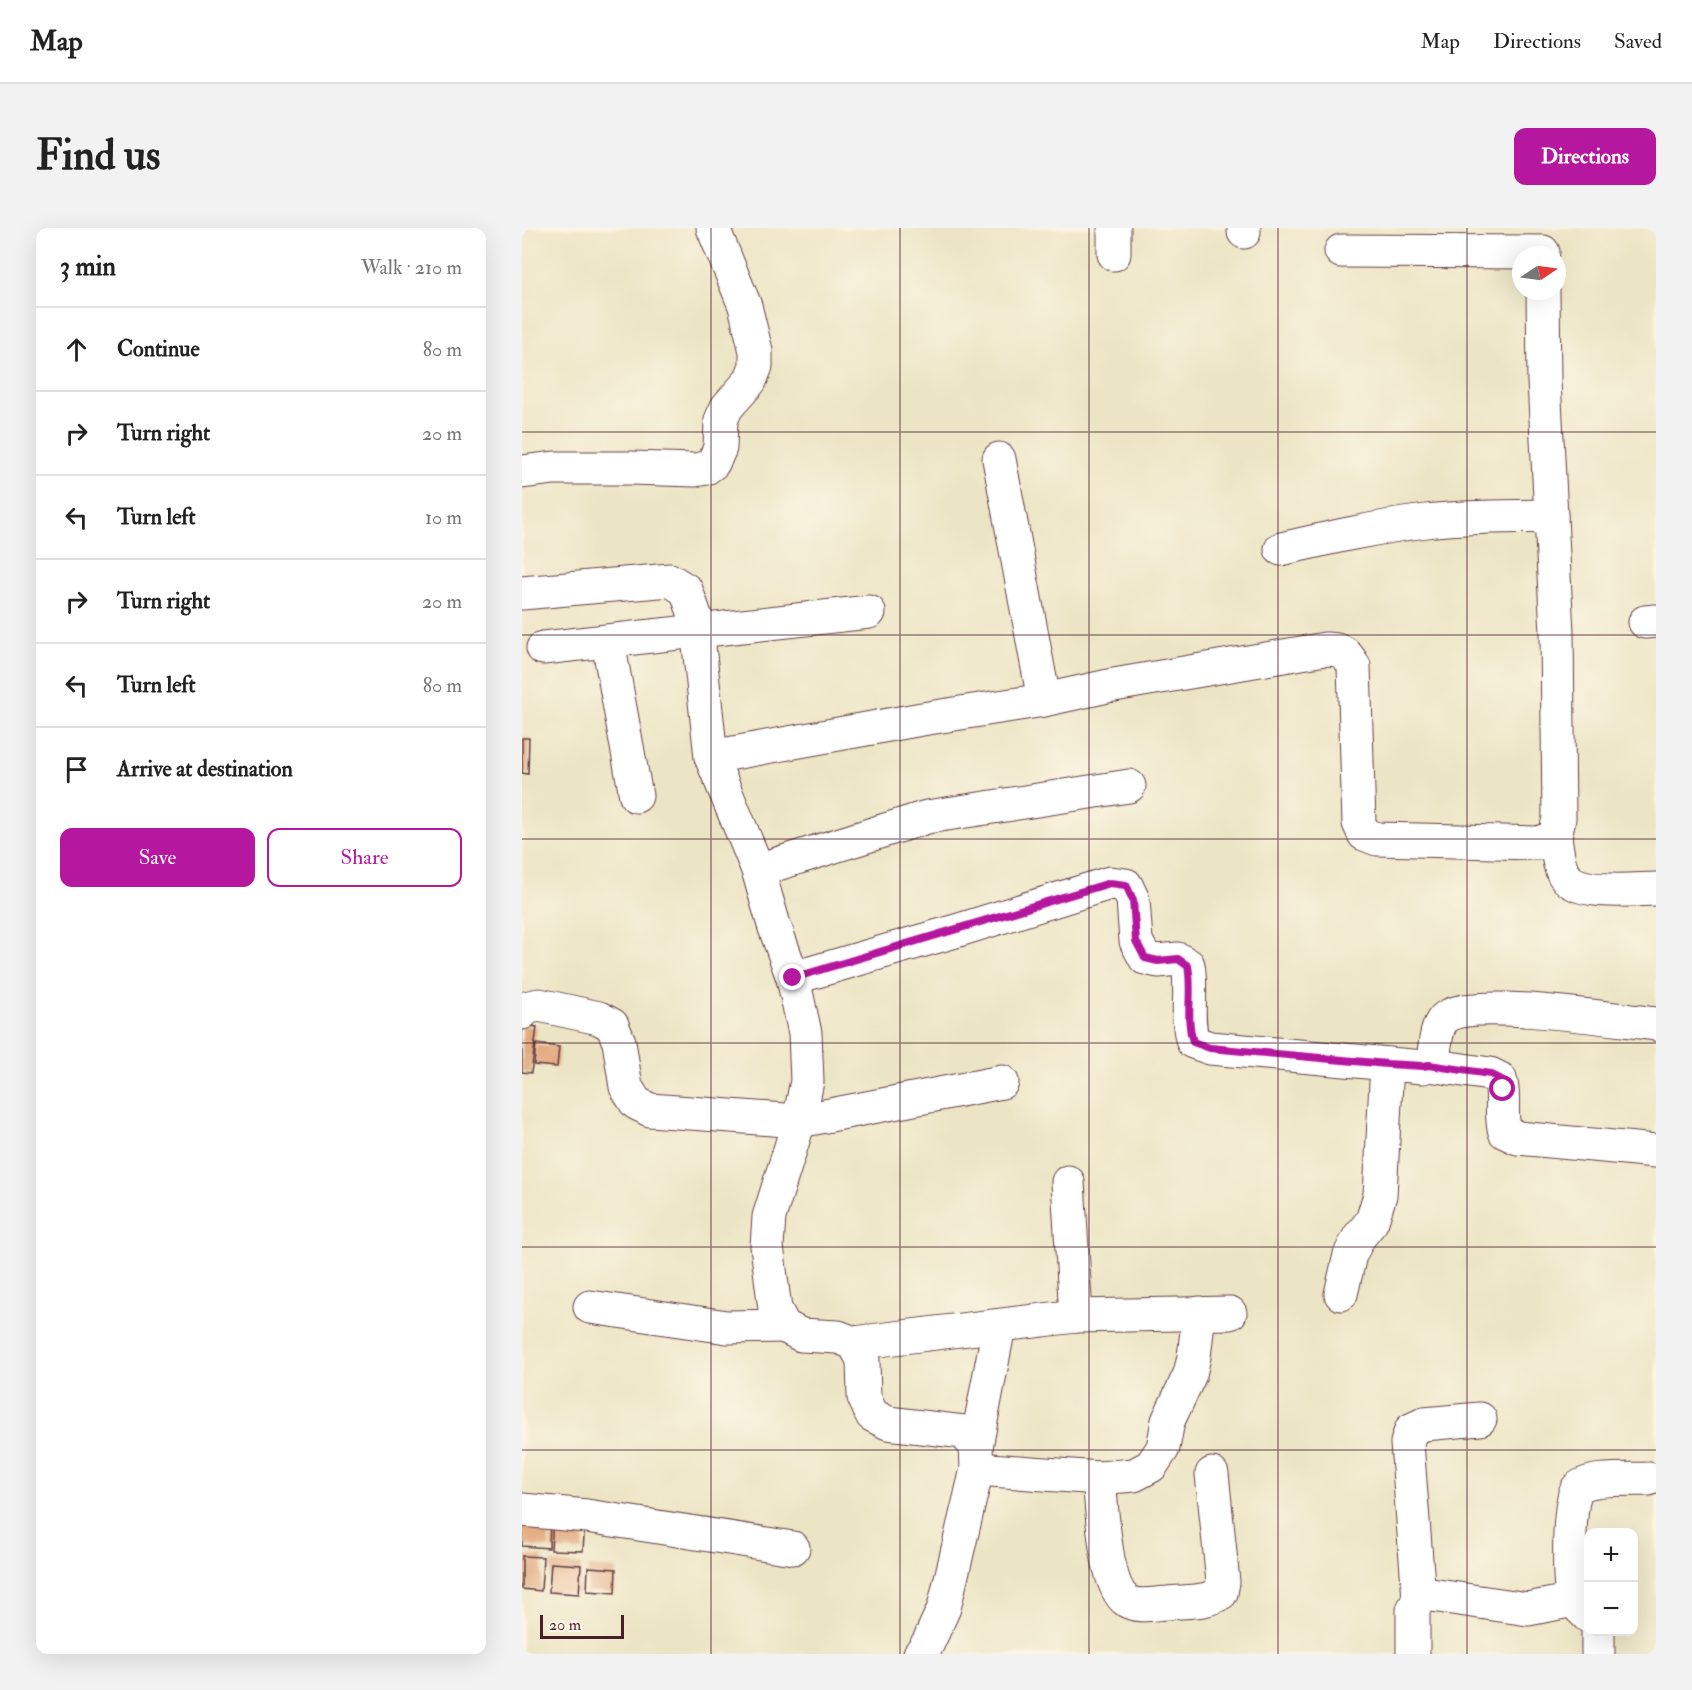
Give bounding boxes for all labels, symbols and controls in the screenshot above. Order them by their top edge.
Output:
text: Map [30,24,83,59]
text: Map [1420,28,1460,55]
text: Directions [1493,28,1581,55]
text: Saved [1614,28,1662,55]
button: Directions [1514,128,1656,185]
text: Find us [36,130,160,182]
north arrow [1512,246,1566,300]
text: 3 min [60,251,116,283]
text: Walk · 210 m [361,255,462,280]
icon: ahead [60,333,93,366]
text: Continue [117,335,200,363]
text: 80 m [423,337,462,362]
icon: right [60,417,93,450]
text: Turn right [117,419,210,447]
text: 20 m [422,421,462,446]
icon: left [60,501,93,534]
text: Turn left [117,503,196,531]
text: 10 m [425,505,462,530]
icon: right [60,585,93,618]
text: Turn right [117,587,210,615]
text: 20 m [422,589,462,614]
icon: left [60,669,93,702]
text: Turn left [117,671,196,699]
text: 80 m [423,673,462,698]
icon: arrive [60,753,93,786]
text: Arrive at destination [117,755,293,783]
button: Save [60,828,255,887]
button: Share [267,828,462,887]
route end [779,964,805,990]
route start [1489,1075,1515,1101]
map controls [1584,1528,1638,1636]
button: + [1584,1528,1638,1582]
button: − [1584,1582,1638,1636]
scale bar [540,1612,624,1640]
text: 20 m [549,1615,581,1635]

